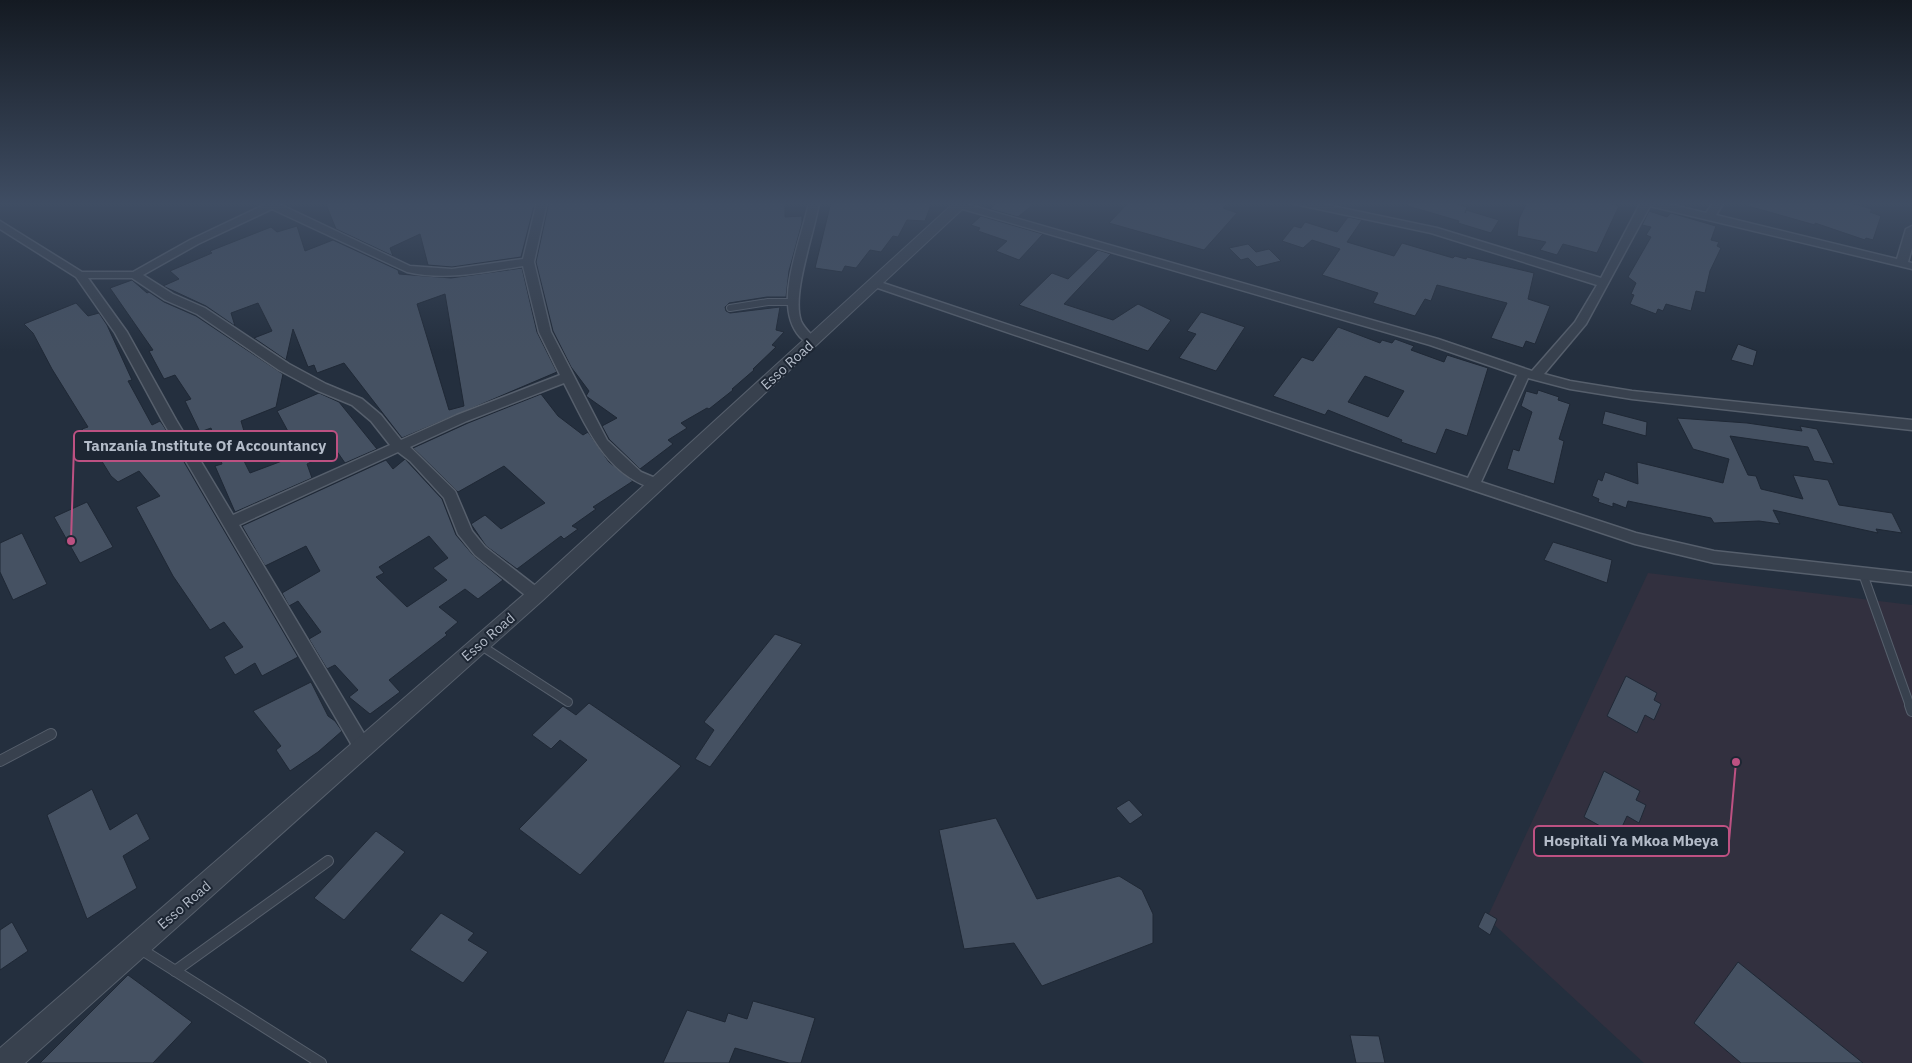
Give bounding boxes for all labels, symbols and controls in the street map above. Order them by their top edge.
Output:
street label: Esso Road [757,337,817,393]
callout: Tanzania Institute Of Accountancy [74,431,337,461]
text: Tanzania Institute Of Accountancy [84,436,326,455]
street label: Esso Road [458,609,518,665]
callout: Hospitali Ya Mkoa Mbeya [1534,826,1729,856]
text: Hospitali Ya Mkoa Mbeya [1544,831,1719,850]
street label: Esso Road [154,877,214,933]

